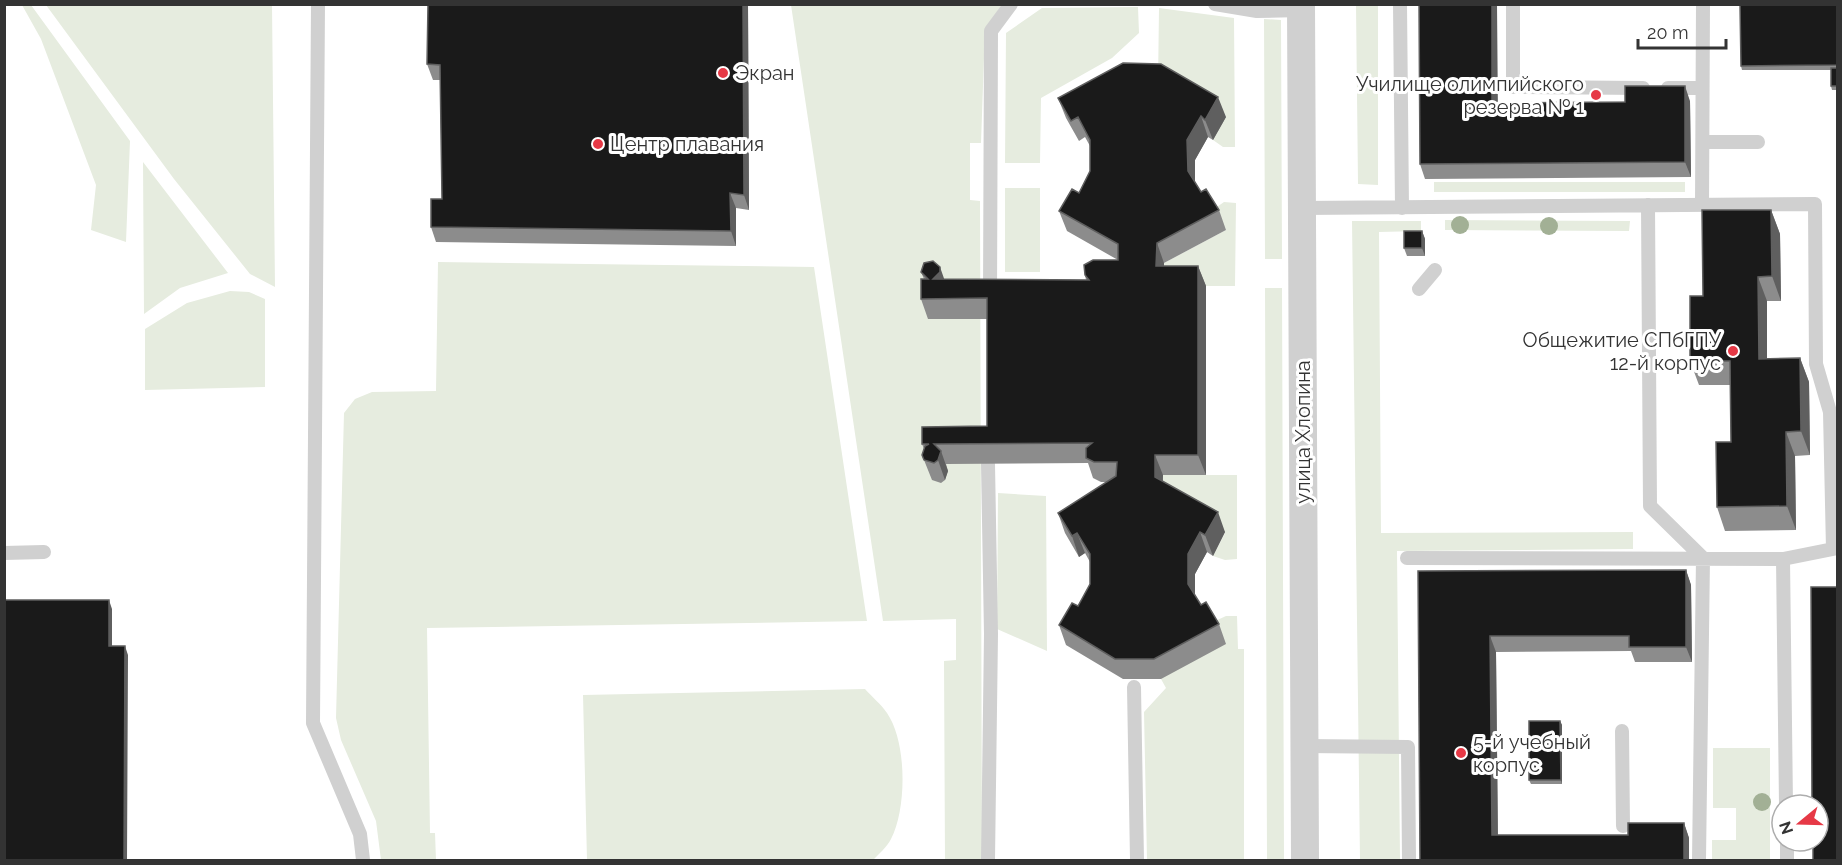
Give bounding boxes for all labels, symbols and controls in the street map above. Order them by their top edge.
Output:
scale bar [1638,12,1726,50]
text: 20 m [1647,22,1689,43]
place label: Экран [735,61,795,85]
marker: Экран [716,66,730,80]
place label: Училище олимпийского резерва № 1 [1356,72,1584,119]
marker: Училище олимпийского резерва № 1 [1589,88,1603,102]
place label: Центр плавания [610,132,764,156]
marker: Центр плавания [591,137,605,151]
place label: Общежитие СПбГПУ 12-й корпус [1523,328,1722,375]
marker: Общежитие СПбГПУ 12-й корпус [1726,344,1740,358]
street label: улица Хлопина [1291,360,1315,504]
place label: 5-й учебный корпус [1473,730,1591,777]
marker: 5-й учебный корпус [1454,746,1468,760]
north arrow [1770,793,1830,853]
text: N [1775,819,1797,837]

